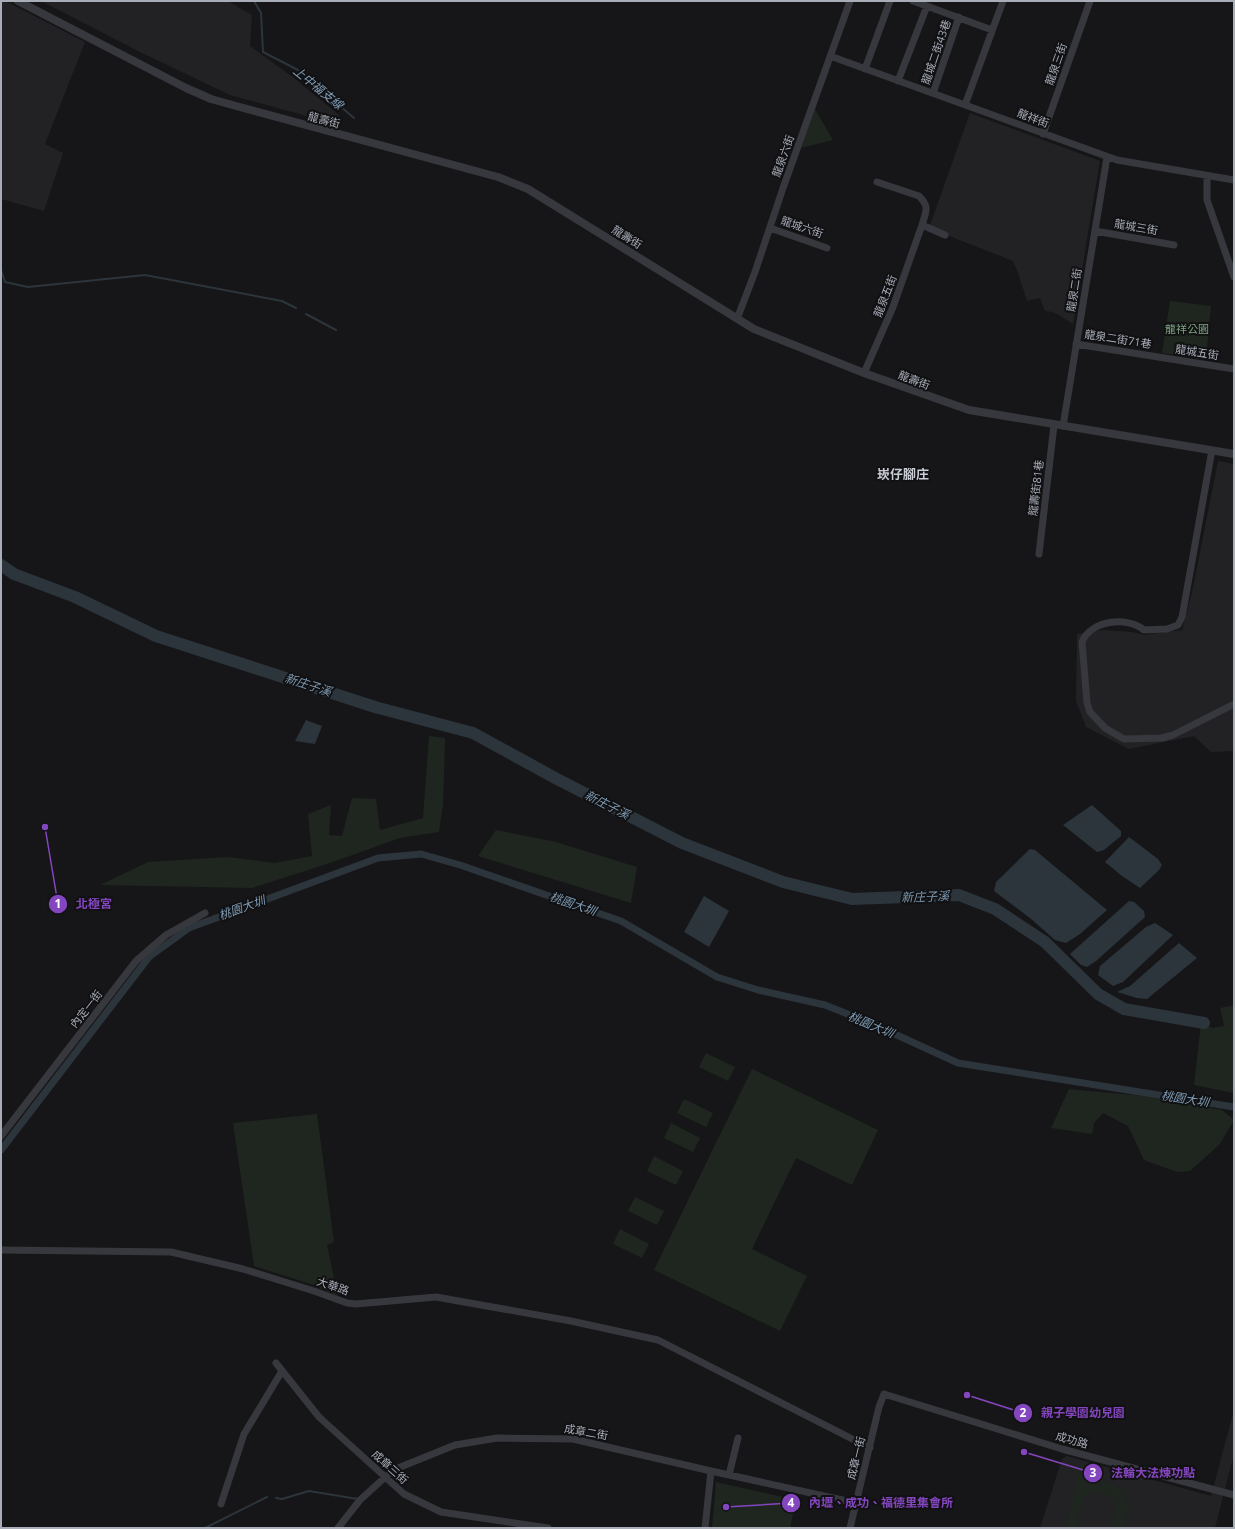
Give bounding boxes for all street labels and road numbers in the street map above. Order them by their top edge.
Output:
street label: 龍城二街43巷 [917,17,954,86]
street label: 龍泉三街 [1041,41,1070,87]
street label: 龍祥街 [1015,105,1051,130]
street label: 龍壽街 [306,108,342,131]
street label: 龍泉六街 [768,133,797,179]
street label: 龍城六街 [779,212,825,241]
street label: 龍城三街 [1113,215,1159,238]
street label: 龍壽街 [609,221,645,252]
street label: 龍泉二街 [1063,267,1084,313]
street label: 龍泉五街 [870,273,899,319]
street label: 龍泉二街71巷 [1084,326,1153,351]
street label: 龍城五街 [1174,341,1220,362]
street label: 龍壽街 [896,367,932,392]
street label: 龍壽街81巷 [1025,459,1046,517]
street label: 內定一街 [66,987,105,1031]
street label: 大華路 [315,1273,351,1298]
street label: 成章二街 [563,1420,609,1443]
street label: 成功路 [1054,1428,1090,1451]
street label: 成章一街 [843,1435,868,1481]
street label: 成章三街 [369,1446,412,1487]

